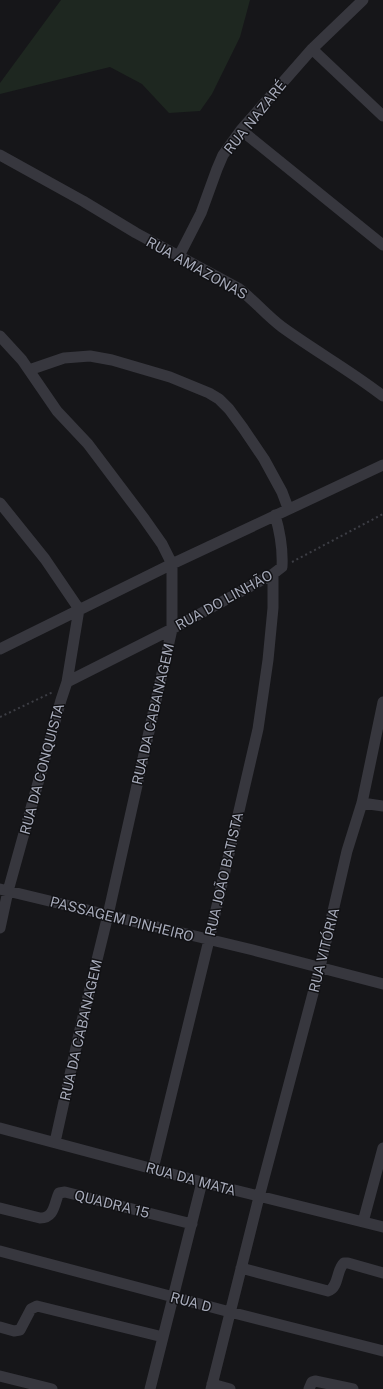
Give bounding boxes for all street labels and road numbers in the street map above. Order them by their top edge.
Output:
street label: RUA NAZARÉ [220,77,289,157]
street label: RUA AMAZONAS [144,234,250,302]
street label: RUA DO LINHÃO [172,566,275,633]
street label: RUA DA CABANAGEM [129,642,177,786]
street label: RUA DA CONQUISTA [17,702,67,836]
street label: RUA JOÃO BATISTA [201,810,246,938]
street label: PASSAGEM PINHEIRO [49,893,195,945]
street label: RUA VITÓRIA [304,905,342,994]
street label: RUA DA CABANAGEM [57,958,105,1102]
street label: RUA DA MATA [144,1159,238,1199]
street label: QUADRA 15 [73,1187,151,1221]
street label: RUA D [169,1289,213,1315]

